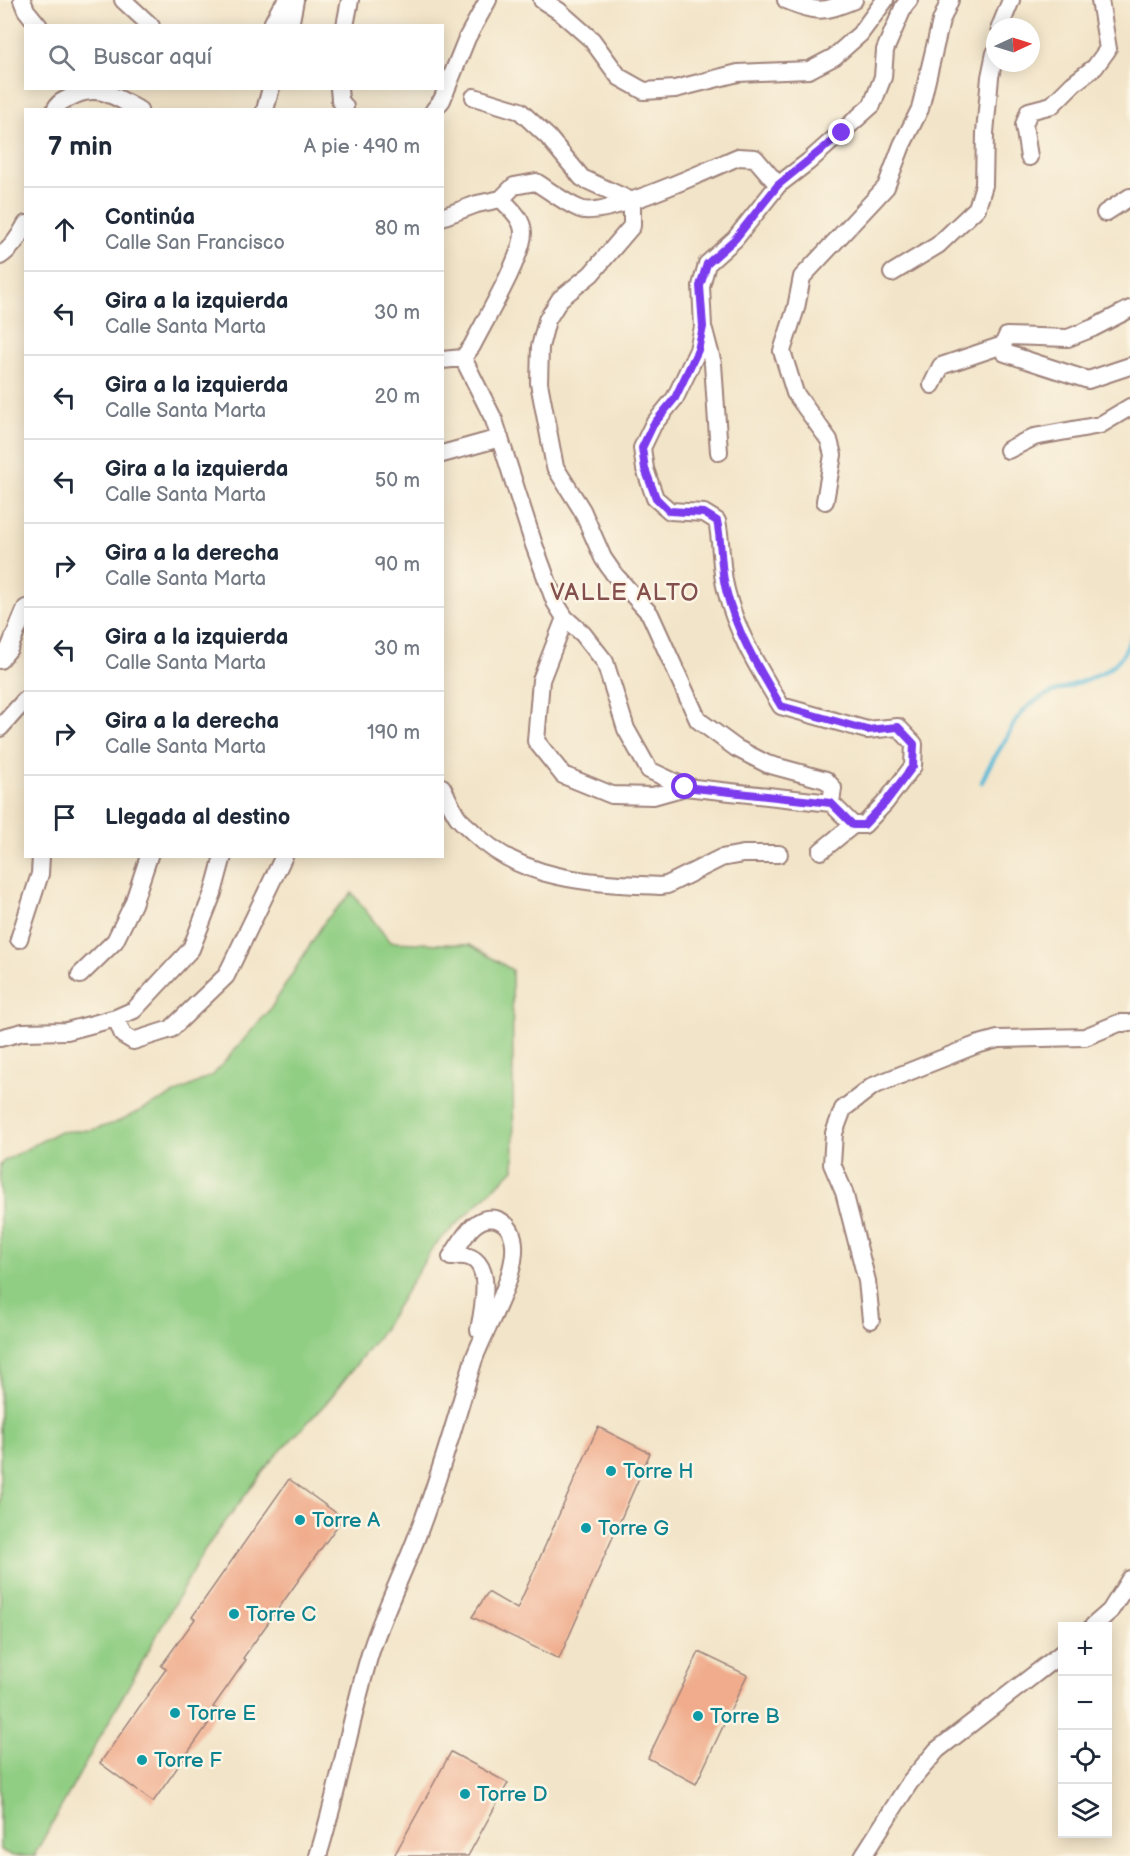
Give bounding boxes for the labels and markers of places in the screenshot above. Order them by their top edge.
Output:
place label: Torre H [623,1459,694,1484]
marker: Torre H [604,1464,618,1478]
place label: Torre A [312,1508,380,1533]
marker: Torre A [293,1513,307,1527]
place label: Torre G [598,1516,669,1541]
marker: Torre G [579,1521,593,1535]
place label: Torre C [246,1602,316,1627]
marker: Torre C [227,1607,241,1621]
place label: Torre E [187,1701,256,1726]
place label: Torre B [710,1704,780,1729]
marker: Torre E [168,1706,182,1720]
marker: Torre B [691,1709,705,1723]
place label: Torre F [154,1748,222,1773]
marker: Torre F [135,1753,149,1767]
place label: Torre D [477,1782,548,1807]
marker: Torre D [458,1787,472,1801]

